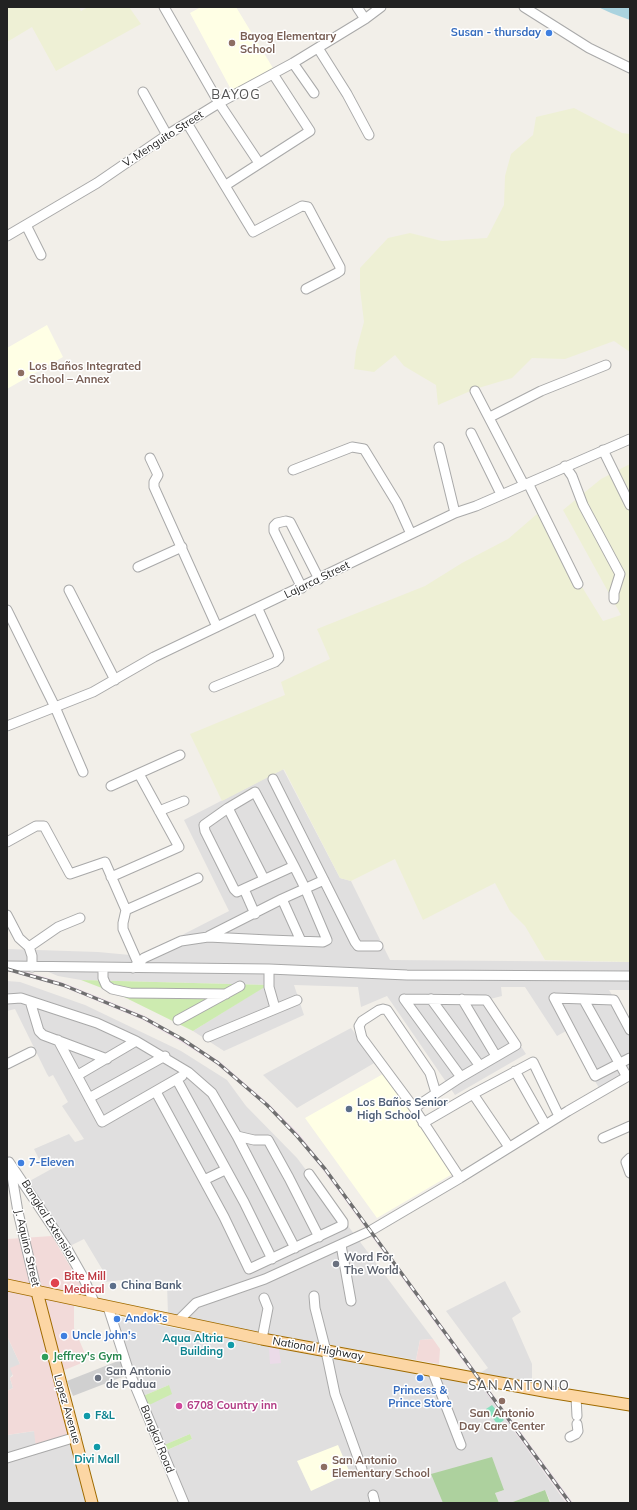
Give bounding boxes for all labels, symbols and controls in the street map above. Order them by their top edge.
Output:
place label: Susan - thursday [451,26,541,40]
marker: Susan - thursday [544,28,554,38]
place label: Bayog Elementary School [240,30,336,56]
marker: Bayog Elementary School [227,38,237,48]
district label: BAYOG [211,87,261,103]
street label: V. Menguito Street [120,108,206,170]
place label: Los Baños Integrated School – Annex [29,360,141,386]
marker: Los Baños Integrated School – Annex [16,368,26,378]
street label: Lajarca Street [282,559,352,601]
place label: Los Baños Senior High School [357,1096,448,1122]
marker: Los Baños Senior High School [344,1104,354,1114]
place label: 7-Eleven [29,1156,74,1170]
marker: 7-Eleven [16,1158,26,1168]
street label: Bangkal Extension [18,1178,80,1264]
street label: J. Aquino Street [12,1208,42,1288]
place label: Word For The World [344,1251,399,1277]
marker: Word For The World [331,1259,341,1269]
place label: Bite Mill Medical [64,1270,106,1296]
marker: Bite Mill Medical [49,1277,61,1289]
place label: China Bank [121,1279,182,1293]
marker: China Bank [108,1281,118,1291]
place label: Andok's [125,1312,167,1326]
marker: Andok's [112,1314,122,1324]
place label: Uncle John's [72,1329,136,1343]
marker: Uncle John's [59,1331,69,1341]
place label: Aqua Altria Building [162,1332,223,1358]
street label: National Highway [272,1335,364,1363]
marker: Aqua Altria Building [226,1340,236,1350]
place label: Jeffrey's Gym [53,1350,122,1364]
marker: Jeffrey's Gym [40,1352,50,1362]
place label: San Antonio de Padua [106,1365,171,1391]
street label: Lopez Avenue [51,1373,83,1445]
marker: San Antonio de Padua [93,1373,103,1383]
marker: Princess & Prince Store [415,1373,425,1383]
district label: SAN ANTONIO [468,1378,570,1394]
place label: Princess & Prince Store [388,1384,452,1410]
marker: San Antonio Day Care Center [497,1396,507,1406]
place label: 6708 Country inn [187,1399,277,1413]
marker: 6708 Country inn [174,1401,184,1411]
street label: Bangkal Road [137,1403,177,1475]
place label: San Antonio Day Care Center [459,1407,545,1433]
place label: F&L [95,1409,115,1423]
marker: F&L [82,1411,92,1421]
marker: Divi Mall [92,1442,102,1452]
place label: Divi Mall [74,1453,120,1467]
place label: San Antonio Elementary School [332,1454,430,1480]
marker: San Antonio Elementary School [319,1462,329,1472]

